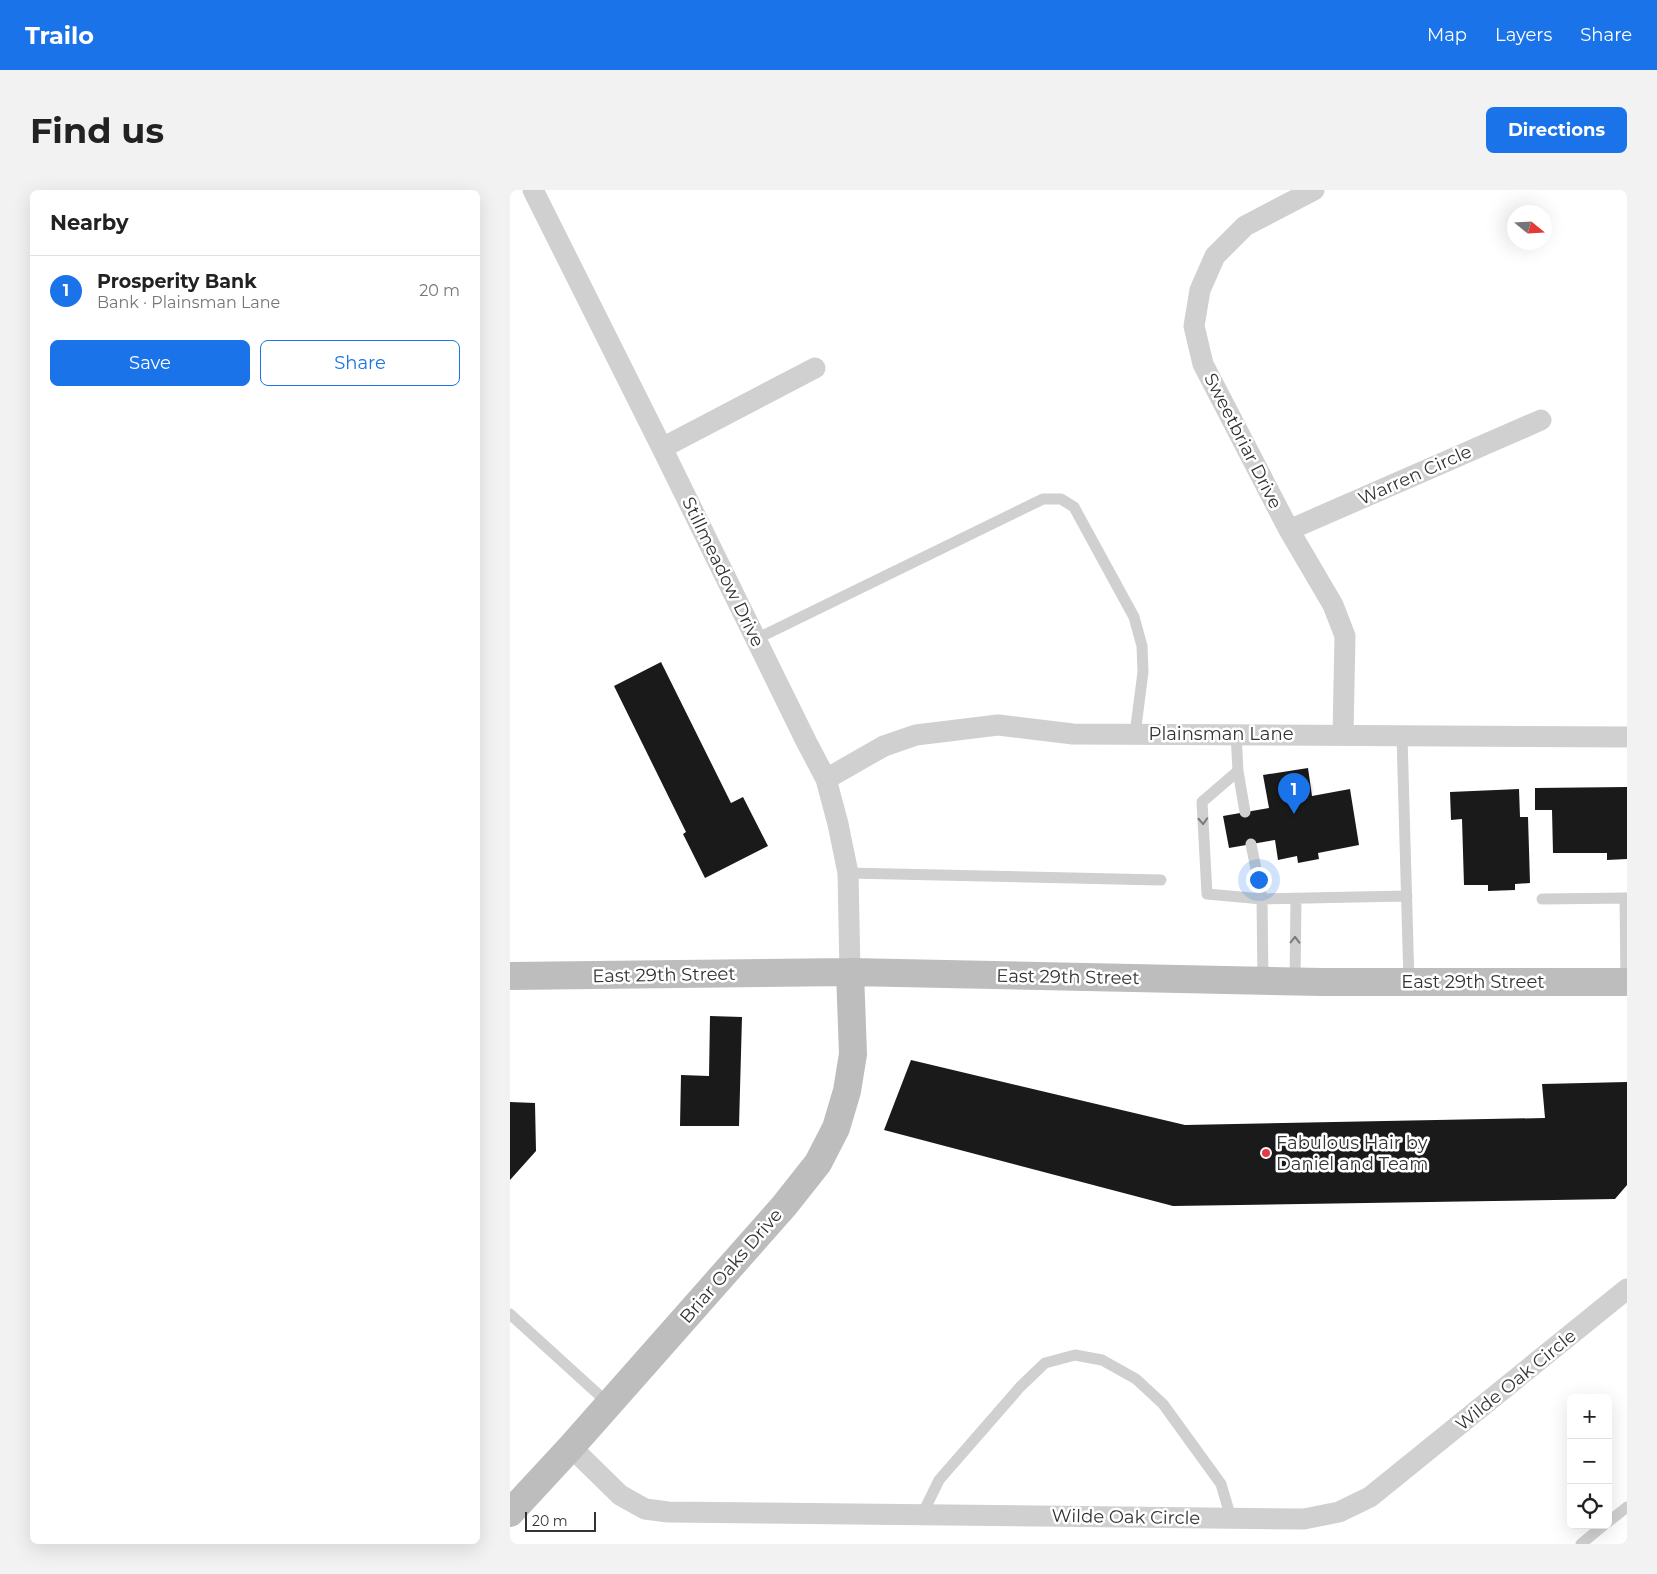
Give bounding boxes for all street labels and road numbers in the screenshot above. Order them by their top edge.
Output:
street label: Sweetbriar Drive [1199,369,1287,513]
street label: Warren Circle [1355,440,1475,510]
street label: Stillmeadow Drive [677,493,769,651]
street label: Plainsman Lane [1148,723,1294,745]
street label: East 29th Street [592,963,736,987]
street label: East 29th Street [996,965,1140,989]
street label: East 29th Street [1401,971,1545,993]
street label: Briar Oaks Drive [675,1204,787,1328]
street label: Wilde Oak Circle [1451,1325,1581,1435]
street label: Wilde Oak Circle [1051,1505,1201,1529]

